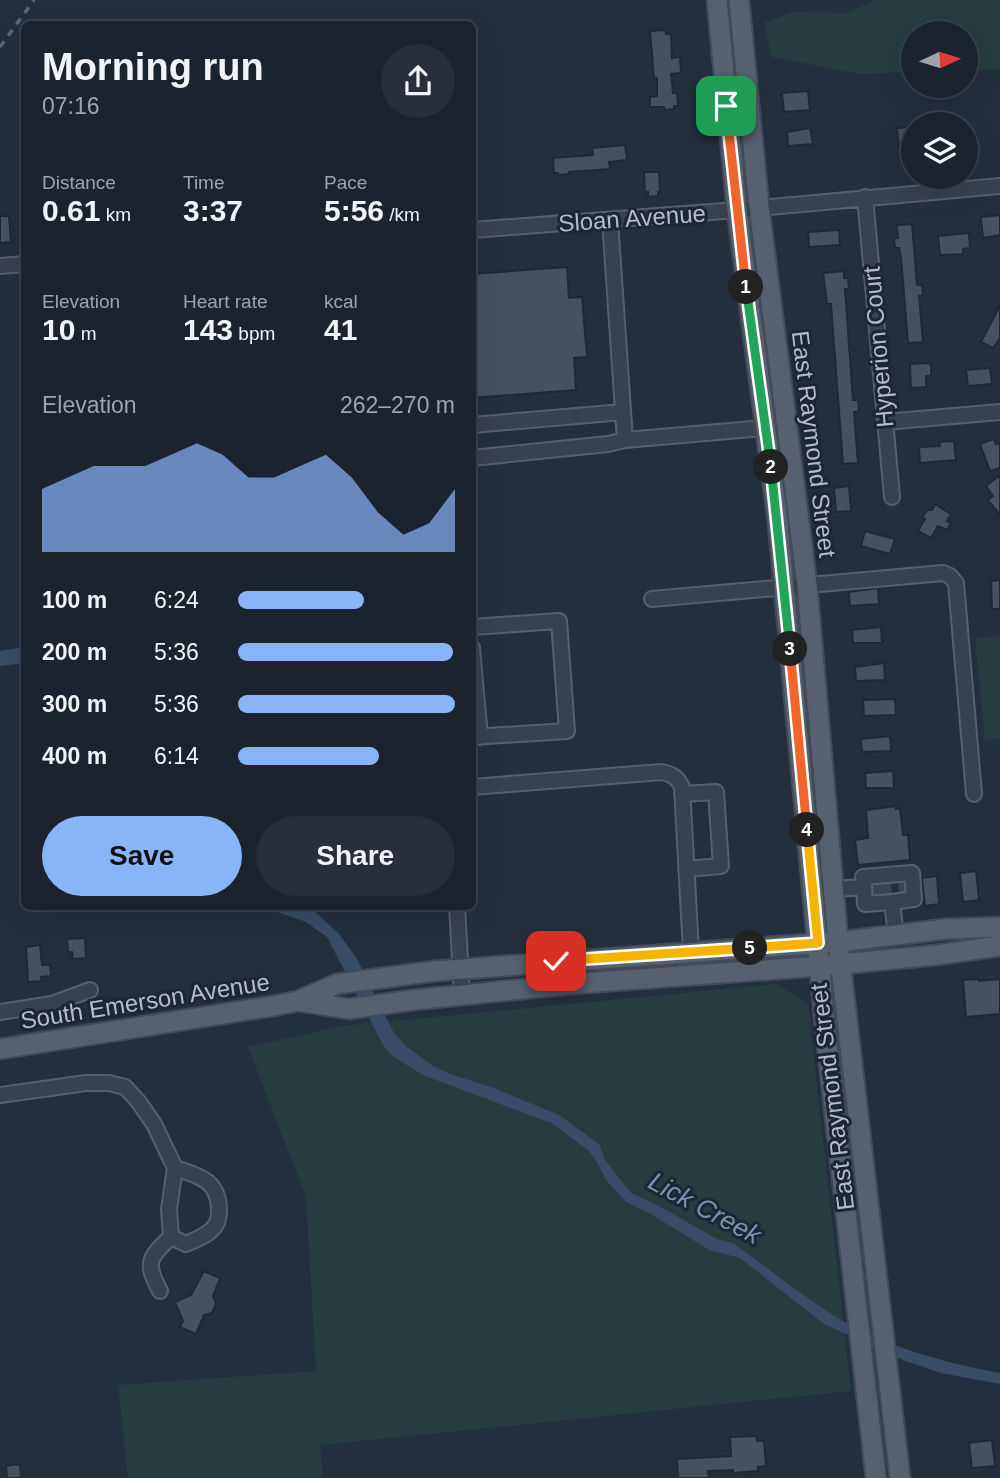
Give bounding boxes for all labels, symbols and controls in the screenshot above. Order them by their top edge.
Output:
north arrow [901,21,978,98]
map controls [901,21,978,189]
button: share [381,44,455,118]
text: Morning run [42,46,264,88]
pin [696,76,756,136]
icon: arrive [707,87,745,125]
text: 07:16 [42,93,100,119]
button: layers [901,112,978,189]
text: Distance [42,172,116,193]
text: Time [183,172,225,193]
text: Pace [324,172,367,193]
text: 0.61 [42,194,100,227]
text: 3:37 [183,194,243,227]
text: 5:56 [324,194,384,227]
street label: Sloan Avenue [557,199,707,237]
text: km [100,204,131,225]
text: /km [384,204,420,225]
street label: Hyperion Court [857,265,898,429]
pin: 1 [728,270,764,304]
text: 1 [740,276,751,297]
text: Elevation [42,291,120,312]
text: Heart rate [183,291,267,312]
text: kcal [324,291,358,312]
text: 10 [42,313,75,346]
text: 143 [183,313,233,346]
text: 41 [324,313,357,346]
text: m [75,323,96,344]
text: bpm [233,323,275,344]
street label: East Raymond Street [787,329,841,559]
text: Elevation [42,392,137,418]
text: 262–270 m [340,392,455,418]
pin: 2 [754,449,788,484]
text: 2 [765,456,776,477]
text: 100 m [42,587,107,613]
text: 6:24 [154,587,199,613]
pin: 3 [772,632,808,666]
text: 3 [784,638,795,659]
text: 200 m [42,639,107,665]
text: 5:36 [154,639,199,665]
text: 300 m [42,691,107,717]
text: 5:36 [154,691,199,717]
text: 400 m [42,743,107,769]
text: 6:14 [154,743,199,769]
pin: 4 [790,812,824,848]
button: Save [42,816,242,896]
button: Share [256,816,455,896]
text: 4 [801,819,812,840]
pin: 5 [732,930,768,965]
pin [526,931,586,991]
text: 5 [744,937,755,958]
icon: check [537,942,575,980]
street label: South Emerson Avenue [19,968,271,1034]
street label: East Raymond Street [805,982,859,1212]
water label: Lick Creek [644,1166,768,1251]

